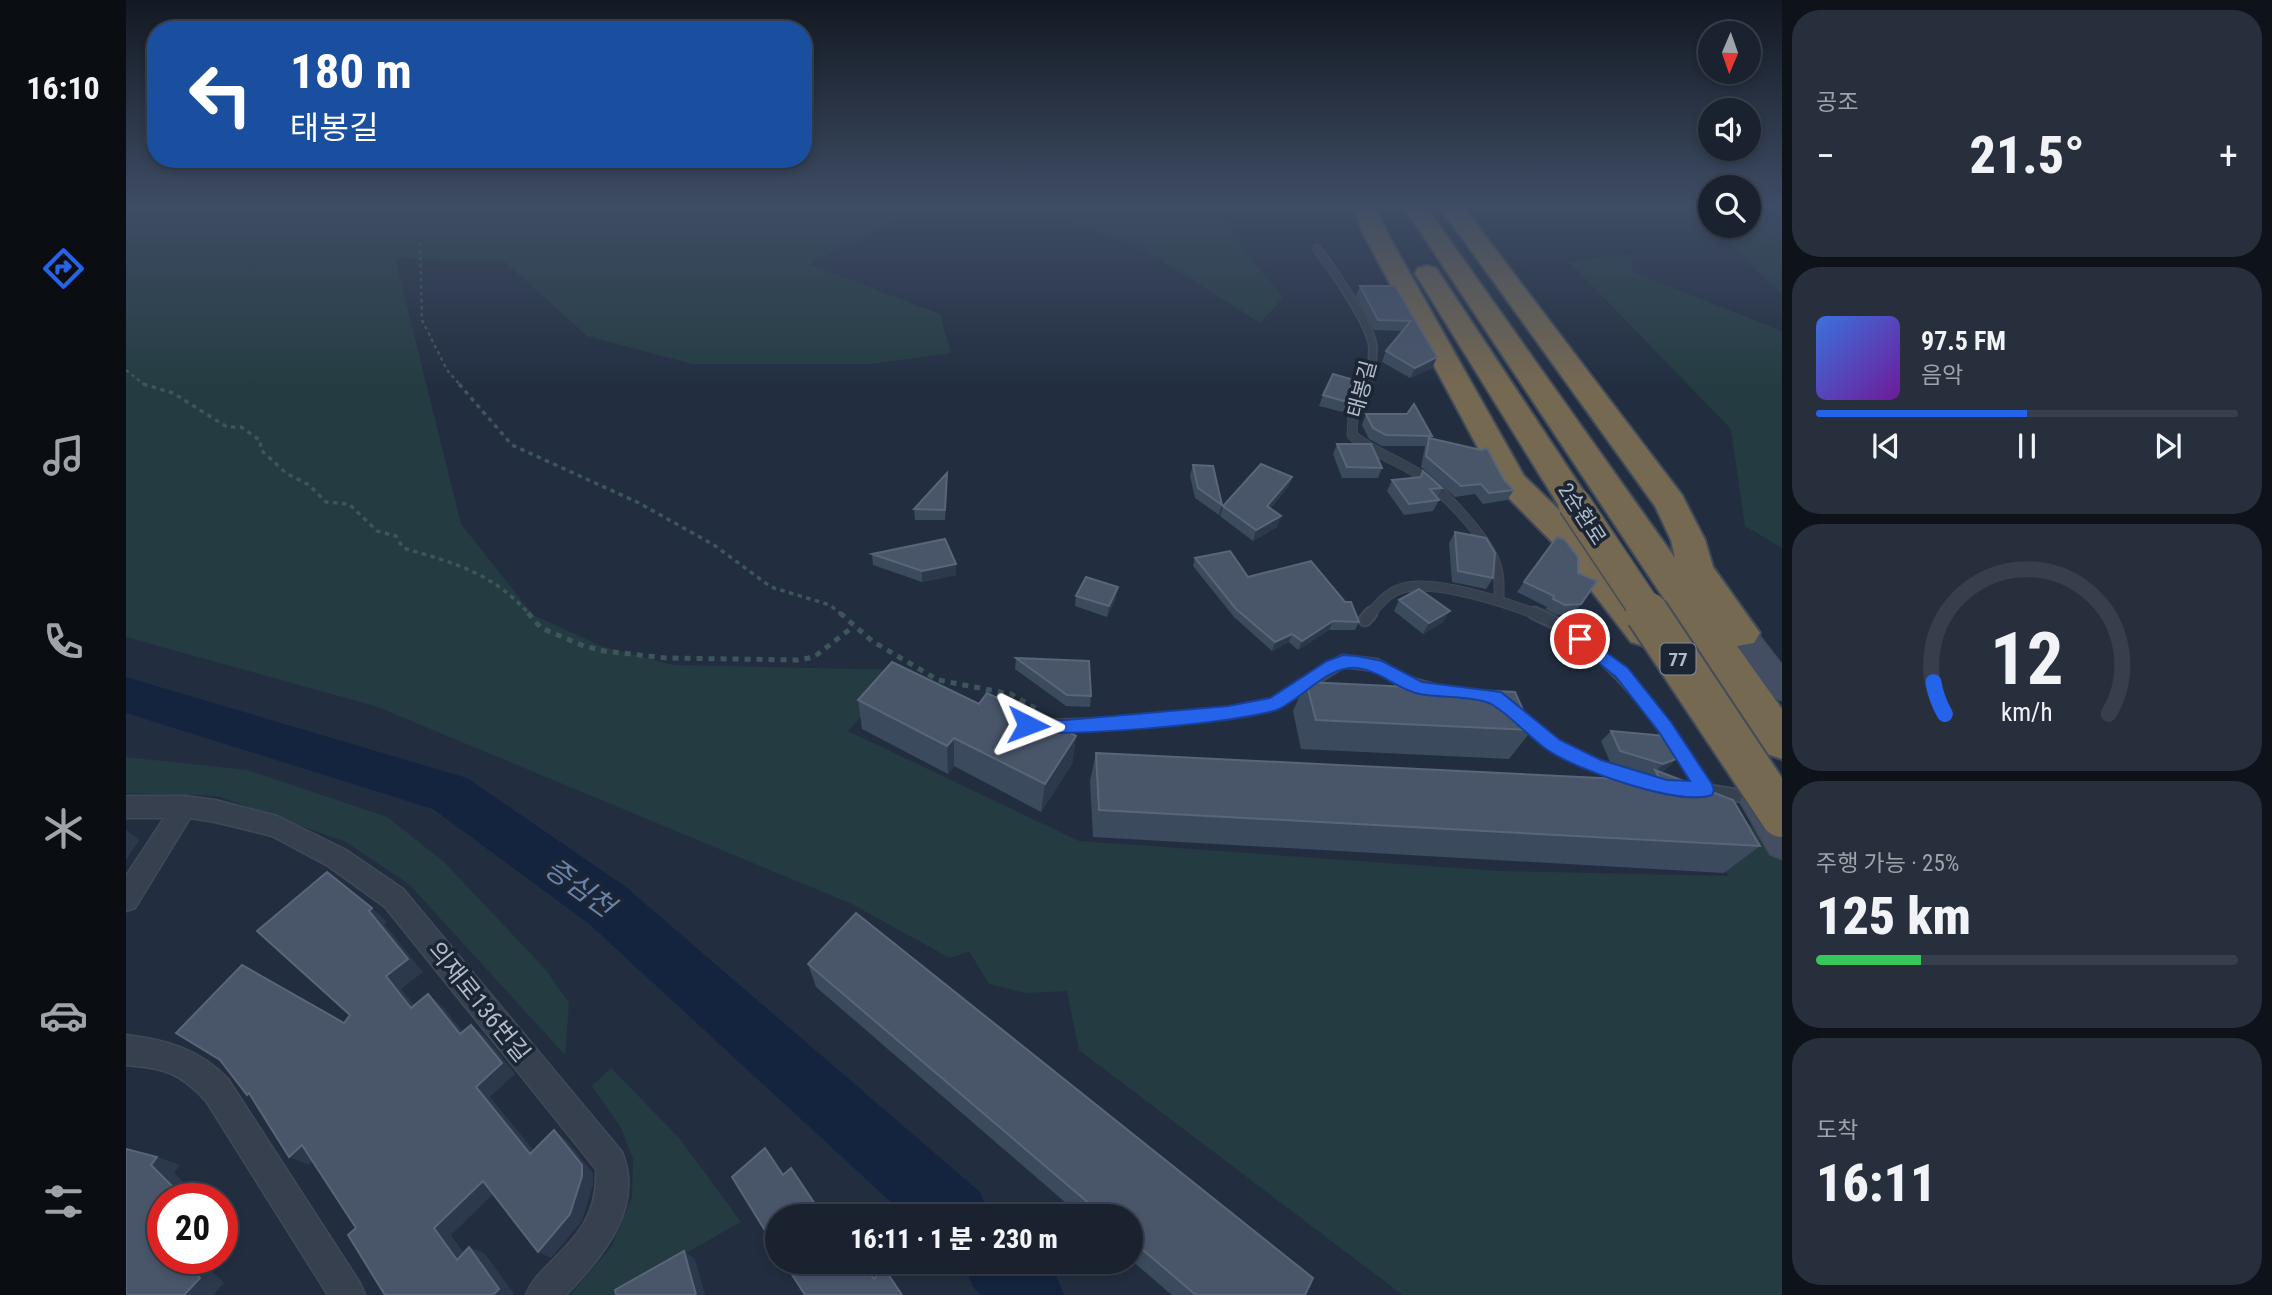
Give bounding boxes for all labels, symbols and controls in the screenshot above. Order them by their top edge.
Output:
north arrow [1698,21,1760,84]
map controls [1698,21,1761,238]
text: 180 m [290,43,412,100]
icon: left [175,49,266,140]
text: 16:10 [26,69,100,107]
text: 공조 [1816,89,1858,116]
button: sound [1698,98,1761,161]
text: 태봉길 [290,109,378,147]
text: 21.5° [1969,125,2085,186]
text: − [1816,134,1835,178]
text: + [2219,134,2238,178]
button: search [1698,175,1761,238]
icon: directions [39,244,88,293]
text: 97.5 FM [1921,326,2006,356]
street label: 태봉길 [1343,358,1381,420]
text: 음악 [1921,362,1963,389]
icon: previous [1867,427,1905,465]
icon: pause [2008,427,2046,465]
icon: next [2149,427,2187,465]
icon: music [39,431,88,480]
street label: 2순환로 [1553,479,1611,549]
pin [1550,609,1610,669]
text: 12 [1990,616,2064,702]
icon: phone [39,617,88,666]
icon: arrive [1561,620,1599,658]
road number: 77 [1660,644,1696,674]
position arrow [991,688,1065,762]
text: km/h [2001,697,2053,726]
icon: climate [39,804,88,853]
text: 주행 가능 · 25% [1816,850,1959,877]
water label: 증심천 [539,851,623,925]
text: 125 km [1816,886,1971,947]
street label: 의재로136번길 [422,936,536,1068]
icon: car [39,991,88,1040]
text: 도착 [1816,1117,1858,1144]
text: 16:11 [1816,1153,1936,1214]
icon: filters [39,1177,88,1226]
speed limit sign: 20 [147,1183,238,1274]
text: 16:11 · 1 분 · 230 m [850,1224,1058,1254]

